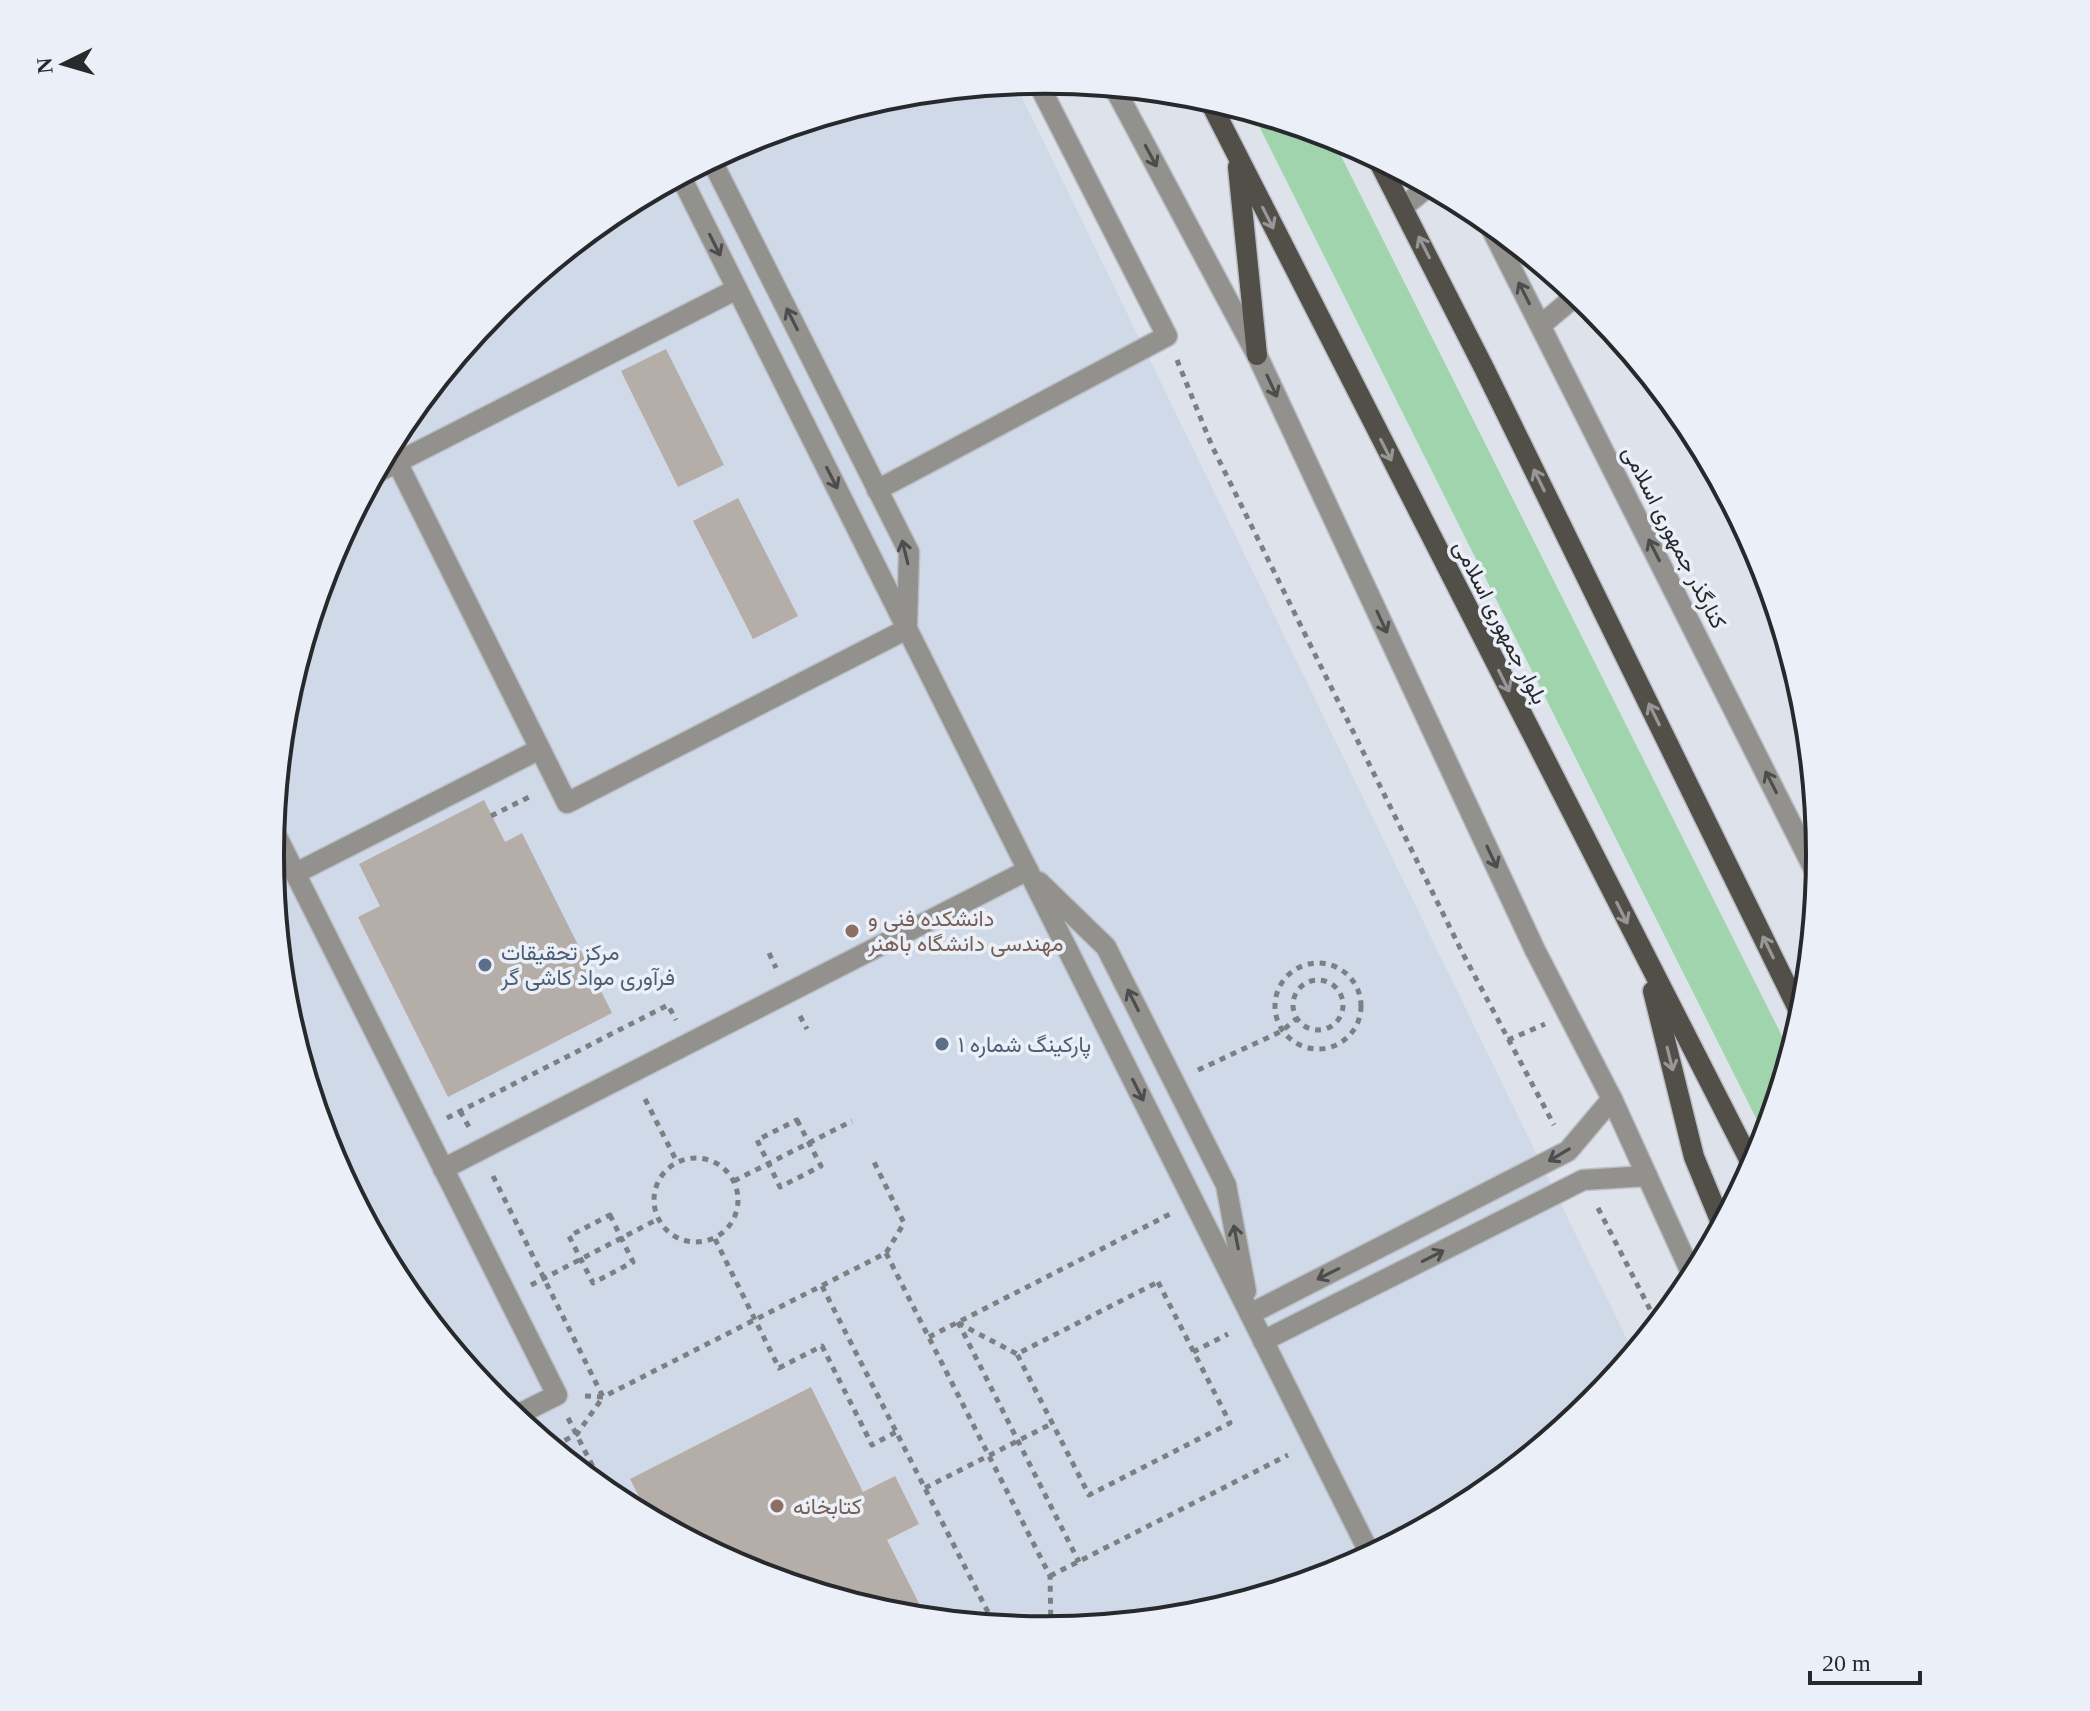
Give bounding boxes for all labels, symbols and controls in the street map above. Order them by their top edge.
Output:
north arrow [24,24,104,104]
text: N [31,57,58,75]
one-way arrow [1144,143,1159,167]
one-way arrow [1261,205,1277,229]
one-way arrow [708,233,723,257]
one-way arrow [1416,236,1431,260]
one-way arrow [1516,281,1532,305]
one-way arrow [783,307,799,331]
one-way arrow [1265,374,1280,398]
one-way arrow [1379,437,1394,461]
street label: کنارگذر جمهوری اسلامی [1617,442,1732,633]
one-way arrow [824,465,840,489]
one-way arrow [1531,469,1546,493]
street label: بلوار جمهوری اسلامی [1448,536,1553,709]
one-way arrow [1646,538,1662,562]
one-way arrow [897,540,912,565]
one-way arrow [1375,609,1390,633]
one-way arrow [1497,669,1512,693]
one-way arrow [1646,702,1661,726]
one-way arrow [1763,770,1779,794]
one-way arrow [1485,845,1500,869]
one-way arrow [1614,901,1630,925]
place label: دانشکده فنی و مهندسی دانشگاه باهنر [867,906,1064,957]
marker: دانشکده فنی و مهندسی دانشگاه باهنر [843,922,861,940]
one-way arrow [1760,936,1775,960]
place label: مرکز تحقیقات فرآوری مواد کاشی گر [500,940,675,991]
marker: مرکز تحقیقات فرآوری مواد کاشی گر [476,956,494,974]
one-way arrow [1125,989,1140,1013]
place label: پارکینگ شماره ۱ [958,1032,1091,1059]
marker: پارکینگ شماره ۱ [933,1035,951,1053]
one-way arrow [1663,1046,1678,1072]
one-way arrow [1131,1078,1147,1102]
one-way arrow [1548,1147,1571,1163]
one-way arrow [1227,1225,1242,1251]
one-way arrow [1421,1247,1445,1263]
one-way arrow [1317,1267,1341,1282]
place label: کتابخانه [793,1494,862,1519]
marker: کتابخانه [768,1497,786,1515]
scale bar [1810,1635,1920,1685]
text: 20 m [1822,1650,1871,1676]

